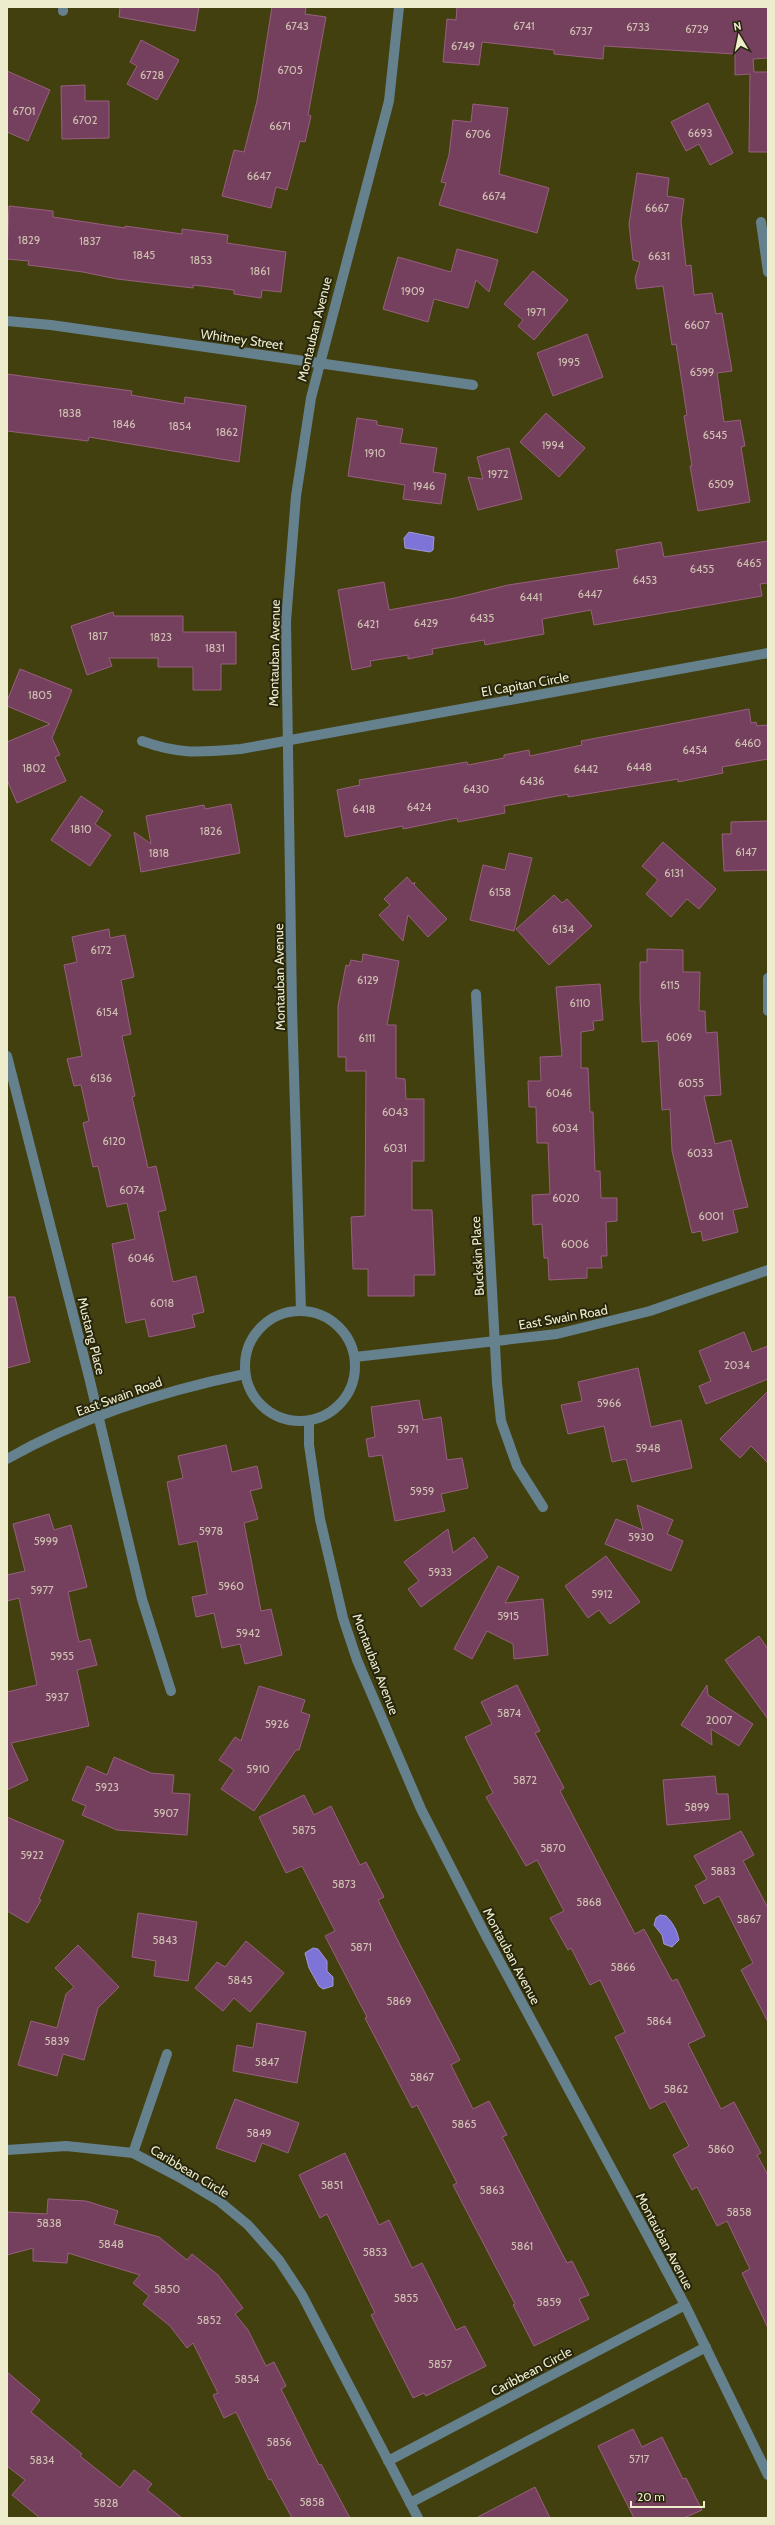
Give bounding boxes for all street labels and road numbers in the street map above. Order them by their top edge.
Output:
street label: Montauban Avenue [293,275,335,383]
street label: Whitney Street [200,325,285,353]
street label: Montauban Avenue [265,599,283,707]
street label: El Capitan Circle [480,668,571,700]
street label: Montauban Avenue [270,923,288,1031]
street label: Buckskin Place [467,1216,487,1296]
street label: Mustang Place [75,1296,109,1377]
street label: East Swain Road [517,1301,609,1333]
street label: East Swain Road [74,1373,164,1419]
street label: Montauban Avenue [349,1611,403,1717]
street label: Montauban Avenue [480,1905,544,2007]
street label: Caribbean Circle [148,2141,233,2201]
street label: Montauban Avenue [633,2190,697,2292]
street label: Caribbean Circle [488,2343,574,2399]

